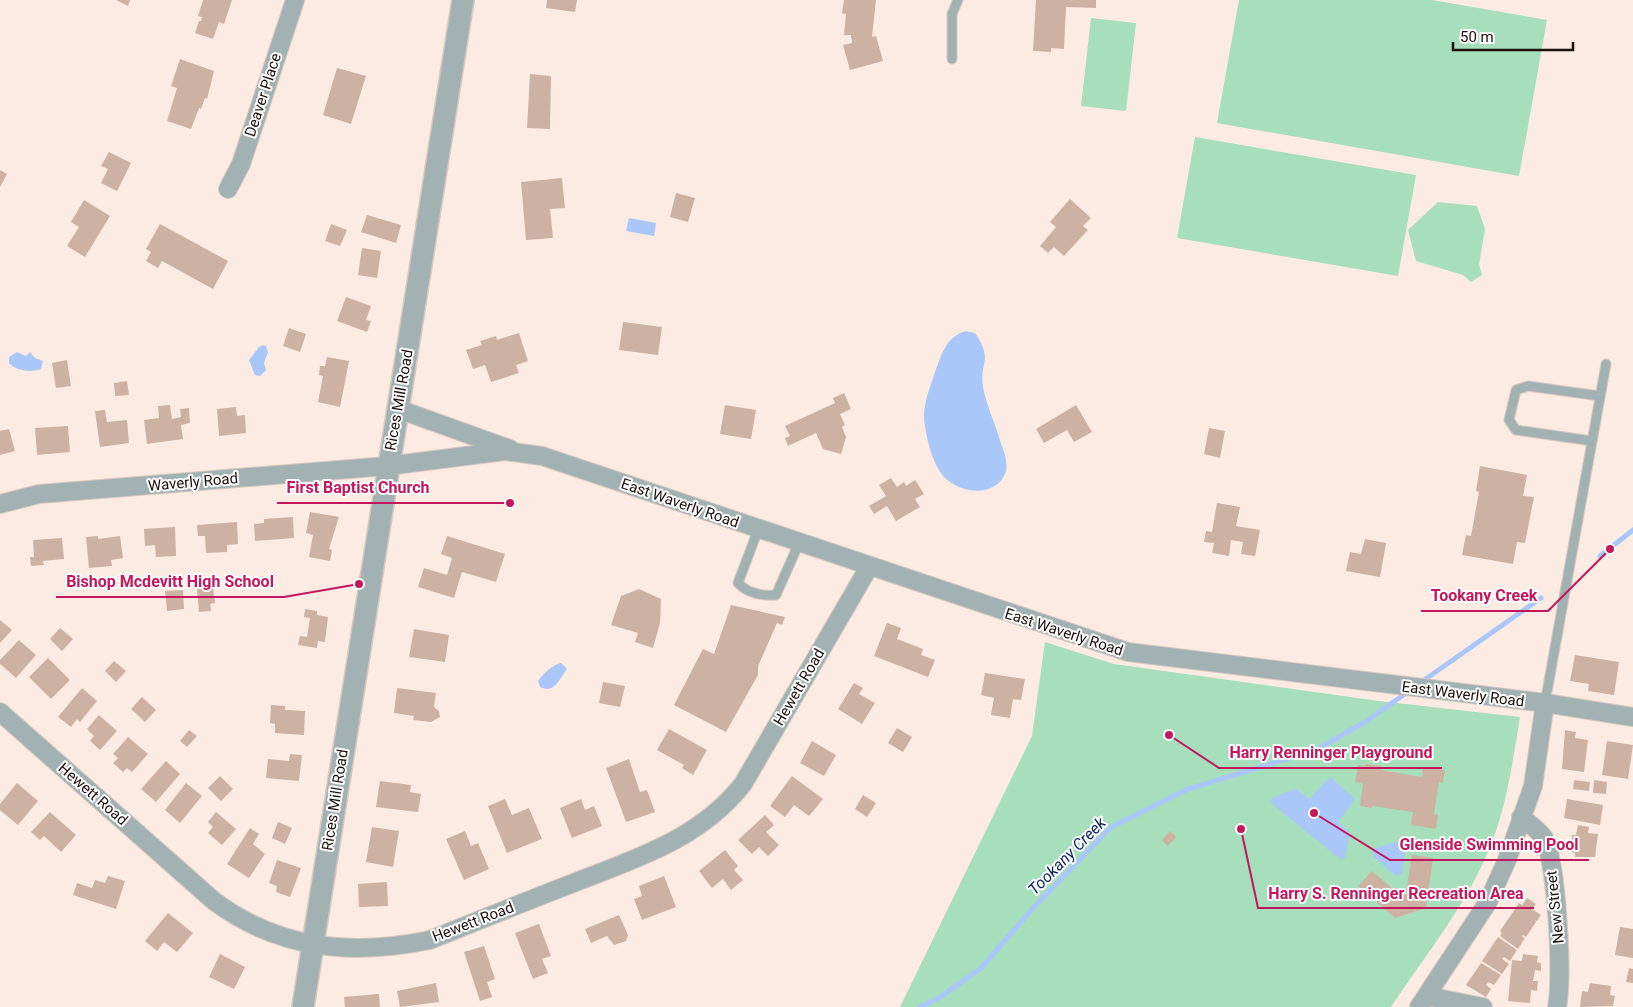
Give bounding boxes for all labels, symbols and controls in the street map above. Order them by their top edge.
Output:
scale bar [1453,20,1573,52]
text: 50 m [1460,28,1494,46]
street label: Deaver Place [241,51,285,139]
street label: Rices Mill Road [381,348,417,452]
street label: Waverly Road [147,469,239,495]
callout: First Baptist Church [277,472,440,503]
street label: East Waverly Road [619,474,741,532]
text: First Baptist Church [287,478,429,497]
callout: Bishop Mcdevitt High School [56,566,284,597]
text: Bishop Mcdevitt High School [66,572,274,591]
callout: Tookany Creek [1421,580,1548,611]
text: Tookany Creek [1431,586,1538,605]
street label: East Waverly Road [1003,604,1125,660]
street label: Hewett Road [770,645,828,729]
street label: East Waverly Road [1401,678,1525,710]
callout: Harry Renninger Playground [1219,737,1442,768]
text: Harry Renninger Playground [1229,743,1433,762]
street label: Rices Mill Road [318,748,352,852]
street label: Hewett Road [55,759,131,829]
water label: Tookany Creek [1024,812,1111,899]
callout: Glenside Swimming Pool [1390,829,1589,860]
text: Glenside Swimming Pool [1399,835,1579,854]
street label: New Street [1542,870,1568,944]
callout: Harry S. Renninger Recreation Area [1258,877,1534,908]
text: Harry S. Renninger Recreation Area [1268,884,1524,903]
street label: Hewett Road [430,898,516,946]

